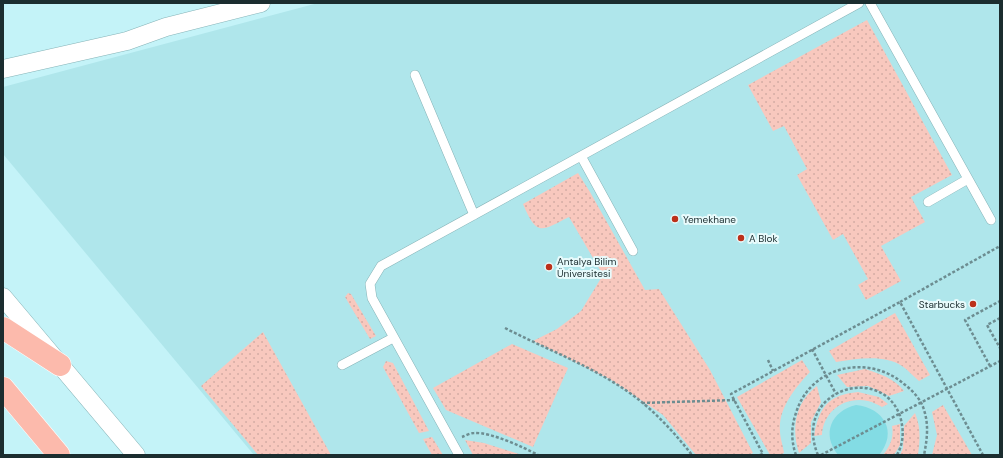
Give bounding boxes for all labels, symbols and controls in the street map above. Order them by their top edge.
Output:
place label: Yemekhane [683,213,736,226]
marker: Yemekhane [670,214,680,224]
place label: A Blok [749,232,778,245]
marker: A Blok [736,233,746,243]
place label: Antalya Bilim Üniversitesi [557,255,616,280]
marker: Antalya Bilim Üniversitesi [544,262,554,272]
place label: Starbucks [919,298,965,311]
marker: Starbucks [968,299,978,309]

